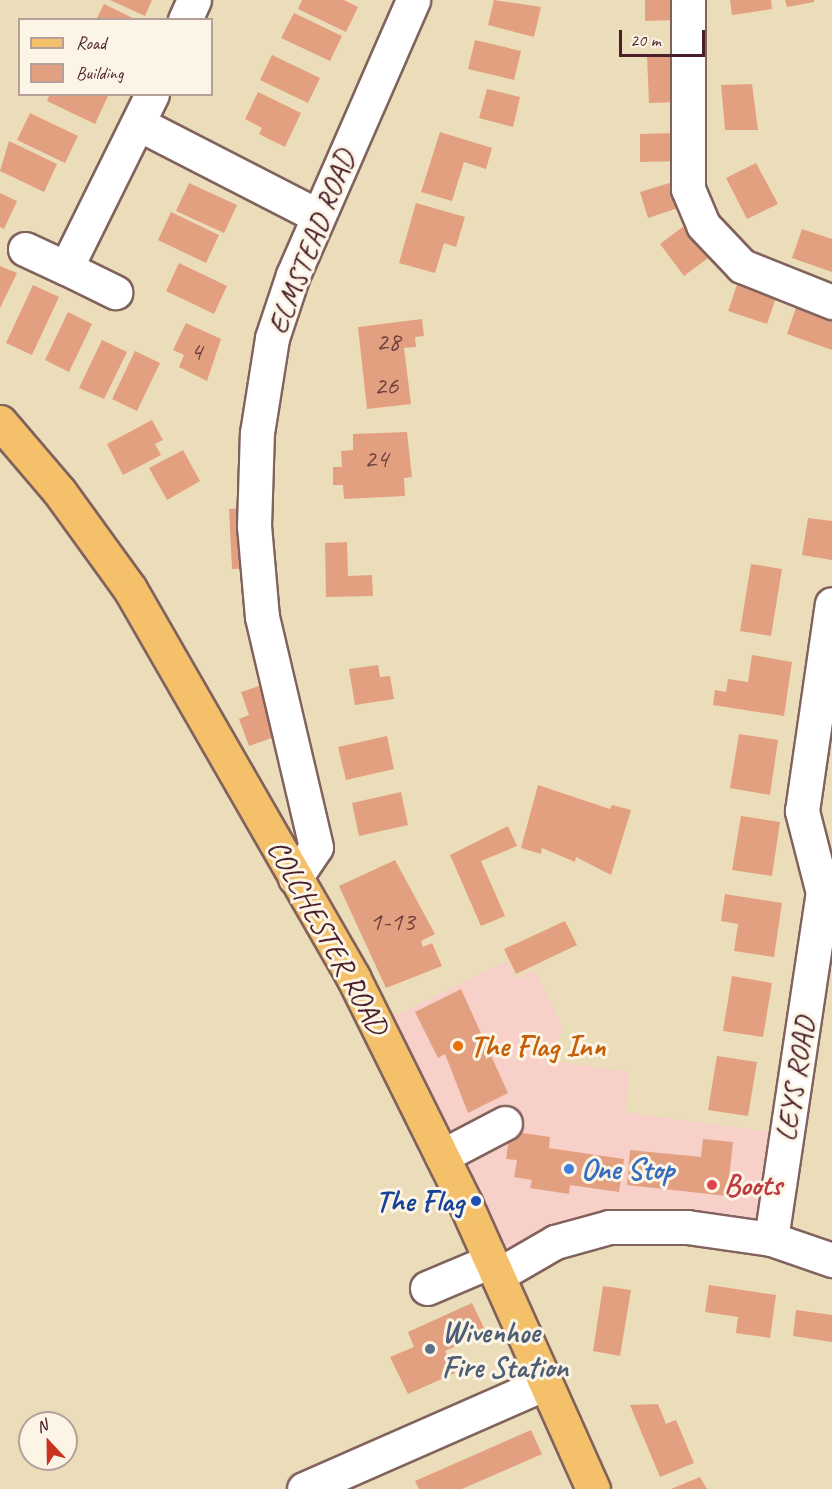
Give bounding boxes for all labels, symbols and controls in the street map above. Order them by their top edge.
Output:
legend [18,18,213,96]
scale bar [622,18,708,56]
text: 20 m [630,29,661,51]
text: Road [76,32,106,54]
text: Building [76,62,123,84]
street label: ELMSTEAD ROAD [259,144,363,340]
house number: 28 [376,326,400,358]
house number: 4 [190,336,202,368]
house number: 26 [374,370,398,402]
house number: 24 [364,443,388,475]
street label: COLCHESTER ROAD [259,833,397,1041]
house number: 1-13 [369,906,415,938]
street label: LEYS ROAD [767,1013,823,1145]
place label: The Flag Inn [470,1028,607,1064]
marker: The Flag Inn [451,1039,465,1053]
place label: One Stop [581,1151,675,1187]
marker: One Stop [562,1162,576,1176]
place label: Boots [724,1167,782,1203]
marker: Boots [705,1178,719,1192]
place label: The Flag [374,1183,464,1219]
marker: The Flag [469,1194,483,1208]
place label: Wivenhoe Fire Station [442,1314,569,1384]
marker: Wivenhoe Fire Station [423,1342,437,1356]
north arrow [18,1411,78,1471]
text: N [34,1415,50,1437]

